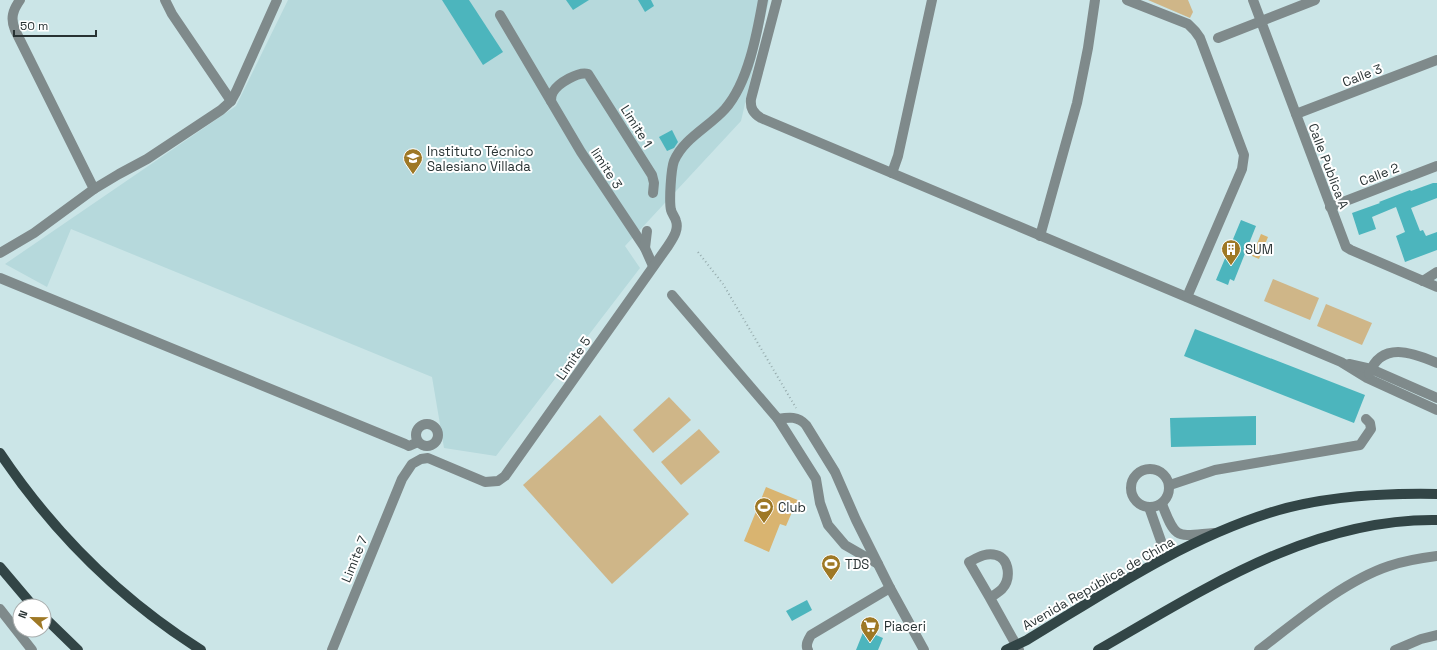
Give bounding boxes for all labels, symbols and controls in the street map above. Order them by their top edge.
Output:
scale bar [14,12,96,38]
text: 50 m [20,18,48,34]
street label: Calle 3 [1340,60,1385,91]
street label: Limite 1 [617,102,656,151]
street label: Calle Publica A [1304,121,1353,211]
place label: Instituto Técnico Salesiano Villada [427,143,534,175]
street label: limite 3 [587,145,626,192]
school or university icon: Instituto Técnico Salesiano Villada [402,147,424,175]
street label: Calle 2 [1357,159,1402,190]
building icon: SUM [1220,238,1242,266]
place label: SUM [1245,241,1273,258]
street label: Limite 5 [552,333,595,383]
sports icon: Club [753,496,775,524]
place label: Club [778,499,806,516]
street label: Limite 7 [337,533,371,585]
street label: Avenida República de China [1019,533,1178,634]
sports icon: TDS [820,553,842,581]
place label: TDS [845,556,869,573]
north arrow [12,598,52,638]
text: N [15,608,31,620]
supermarket icon: Piaceri [859,615,881,643]
place label: Piaceri [884,618,926,635]

